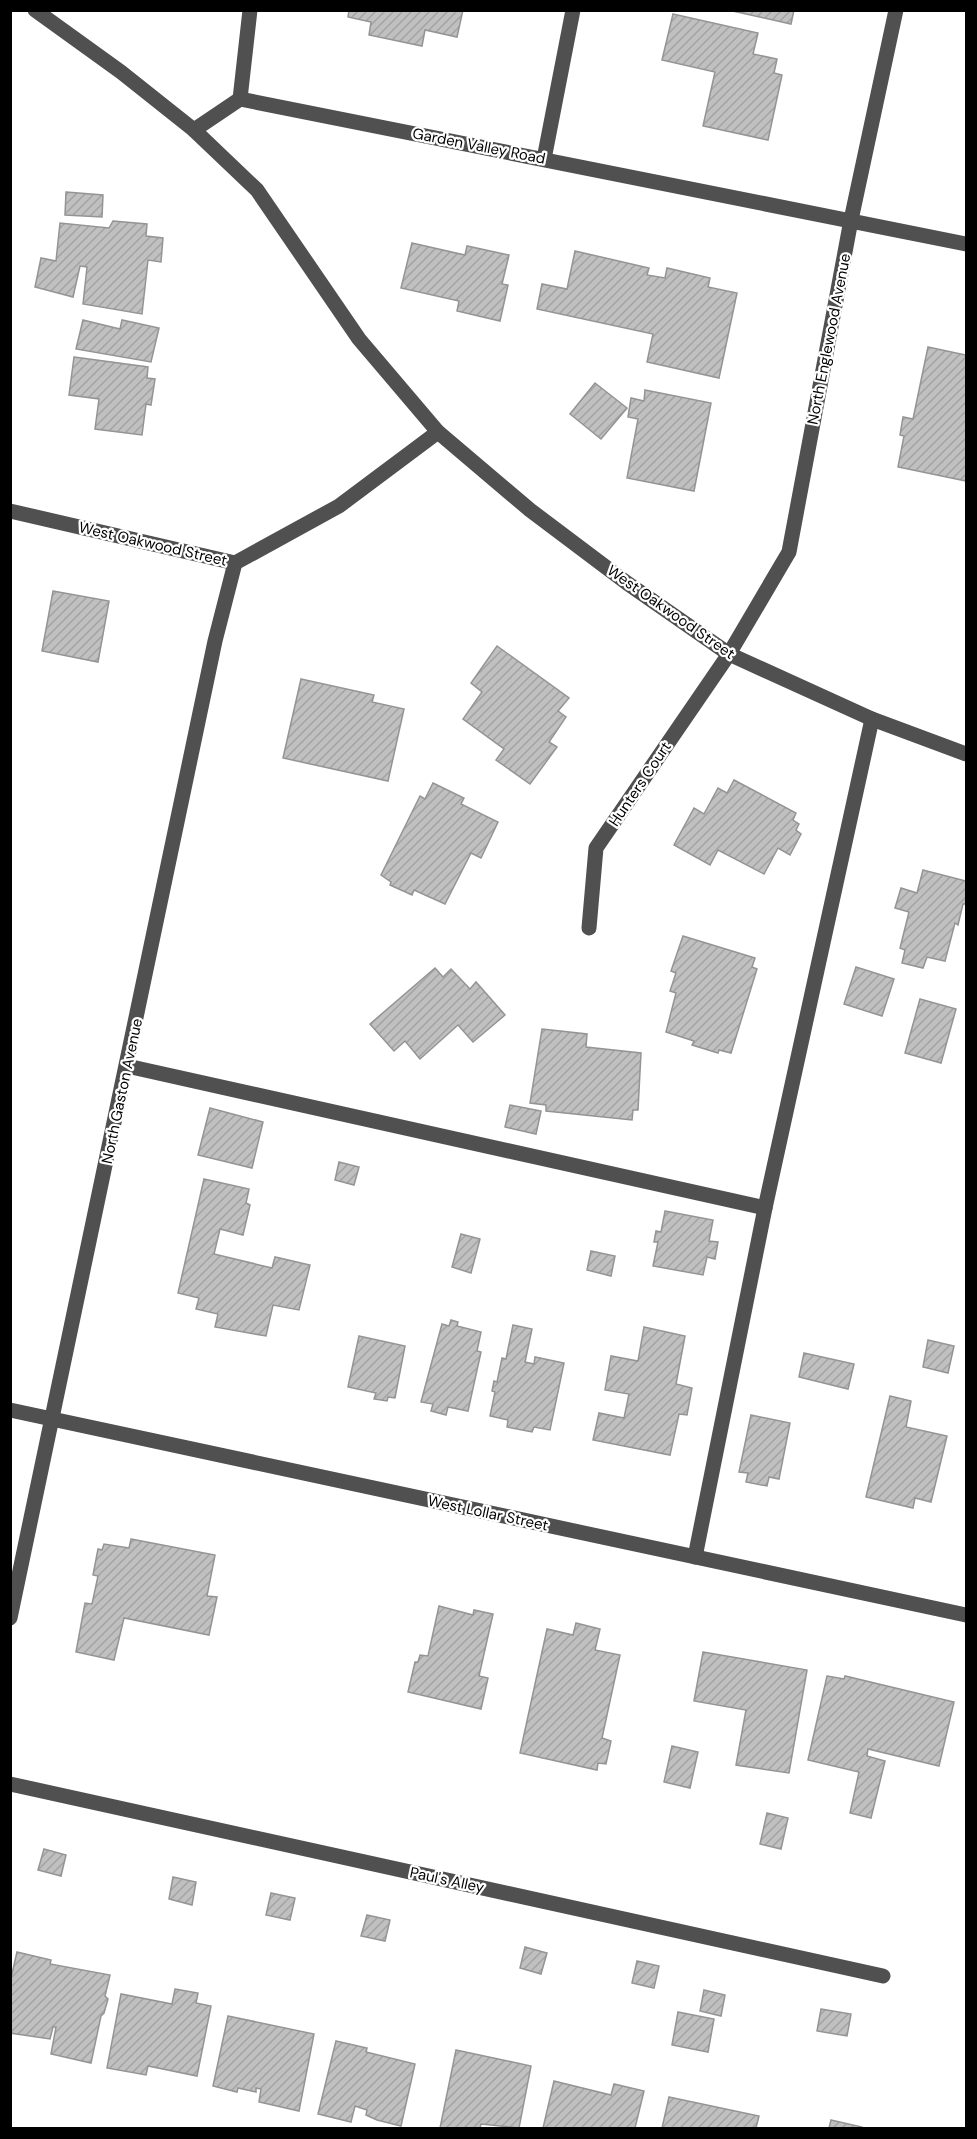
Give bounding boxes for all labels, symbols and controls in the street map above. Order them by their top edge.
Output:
street label: Garden Valley Road [411,123,547,169]
street label: North Englewood Avenue [803,252,855,426]
street label: West Oakwood Street [77,517,229,571]
street label: West Oakwood Street [603,560,739,664]
street label: Hunters Court [604,738,676,830]
street label: North Gaston Avenue [97,1016,147,1166]
street label: West Lollar Street [426,1490,550,1536]
street label: Paul's Alley [408,1862,487,1898]

